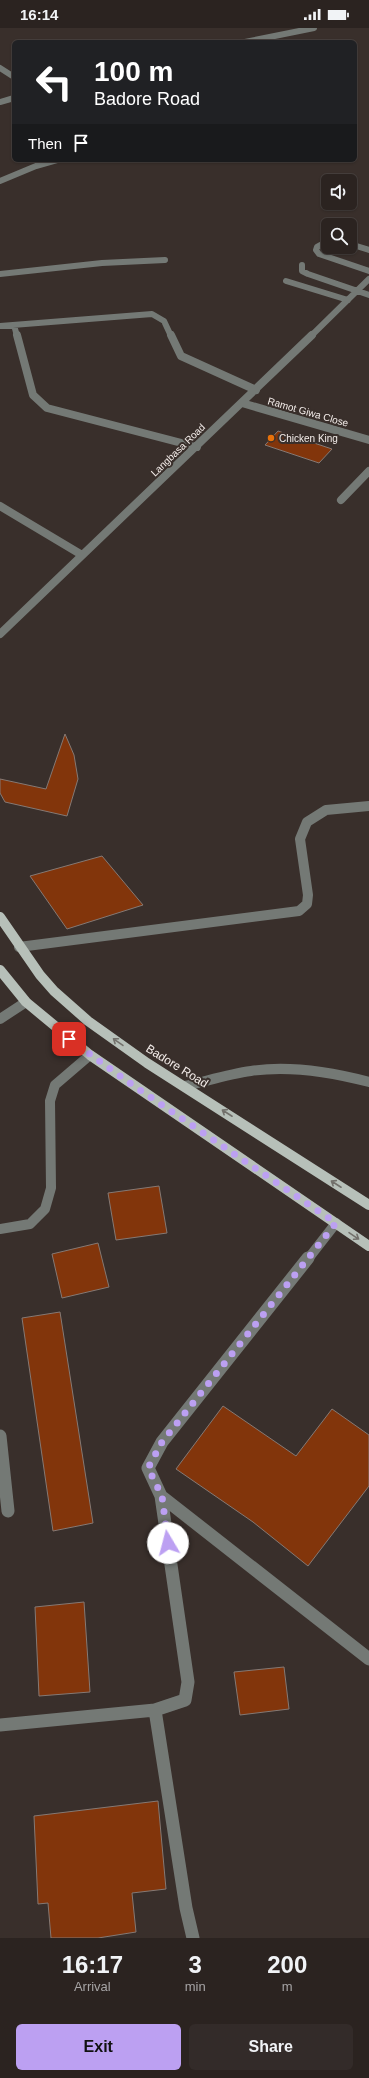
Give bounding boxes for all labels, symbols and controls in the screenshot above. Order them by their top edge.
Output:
text: 16:14 [20,6,58,23]
icon: left [28,56,80,108]
text: 100 m [94,56,173,87]
text: Badore Road [94,89,200,109]
icon: arrive [70,132,92,154]
text: Then [28,135,62,152]
map controls [321,174,357,254]
button: sound [321,174,357,210]
button: search [321,218,357,254]
street label: Ramot Giwa Close [266,395,350,429]
street label: Langbasa Road [149,422,207,478]
marker: Chicken King [266,433,276,443]
place label: Chicken King [279,433,338,444]
pin [52,1022,86,1056]
icon: arrive [58,1028,80,1050]
one-way arrow [113,1038,124,1046]
street label: Badore Road [143,1041,211,1091]
one-way arrow [222,1109,233,1117]
one-way arrow [331,1180,342,1188]
one-way arrow [349,1232,360,1240]
position arrow [147,1522,189,1564]
text: 16:17 [62,1951,123,1978]
text: 3 [188,1951,202,1978]
text: 200 [267,1951,307,1978]
text: Arrival [74,1979,111,1994]
text: min [185,1979,206,1994]
text: m [282,1979,293,1994]
button: Exit [16,2024,181,2070]
button: Share [189,2024,353,2070]

